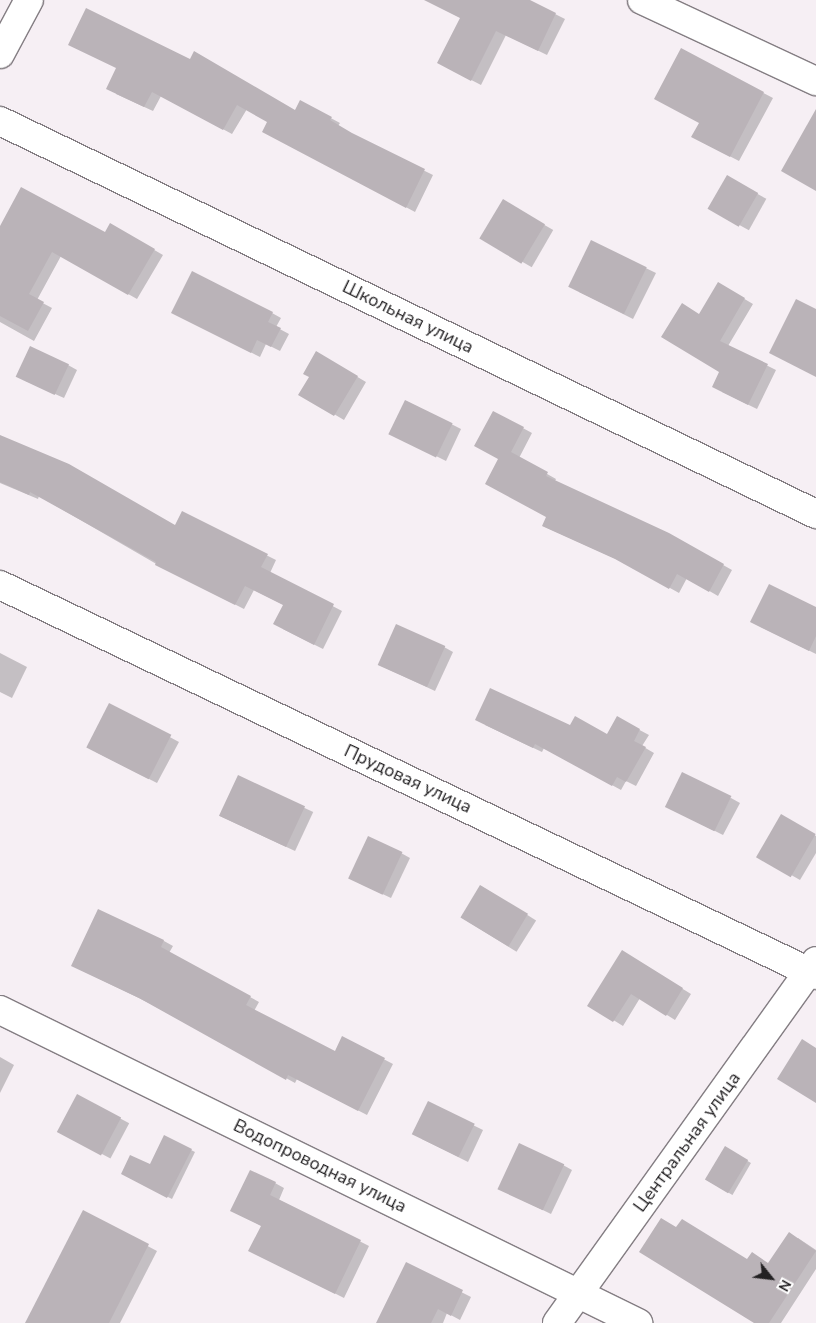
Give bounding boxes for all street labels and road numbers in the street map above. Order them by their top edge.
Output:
street label: Школьная улица [339,276,477,358]
street label: Прудовая улица [341,740,475,818]
street label: Центральная улица [629,1068,745,1216]
street label: Водопроводная улица [230,1115,410,1217]

